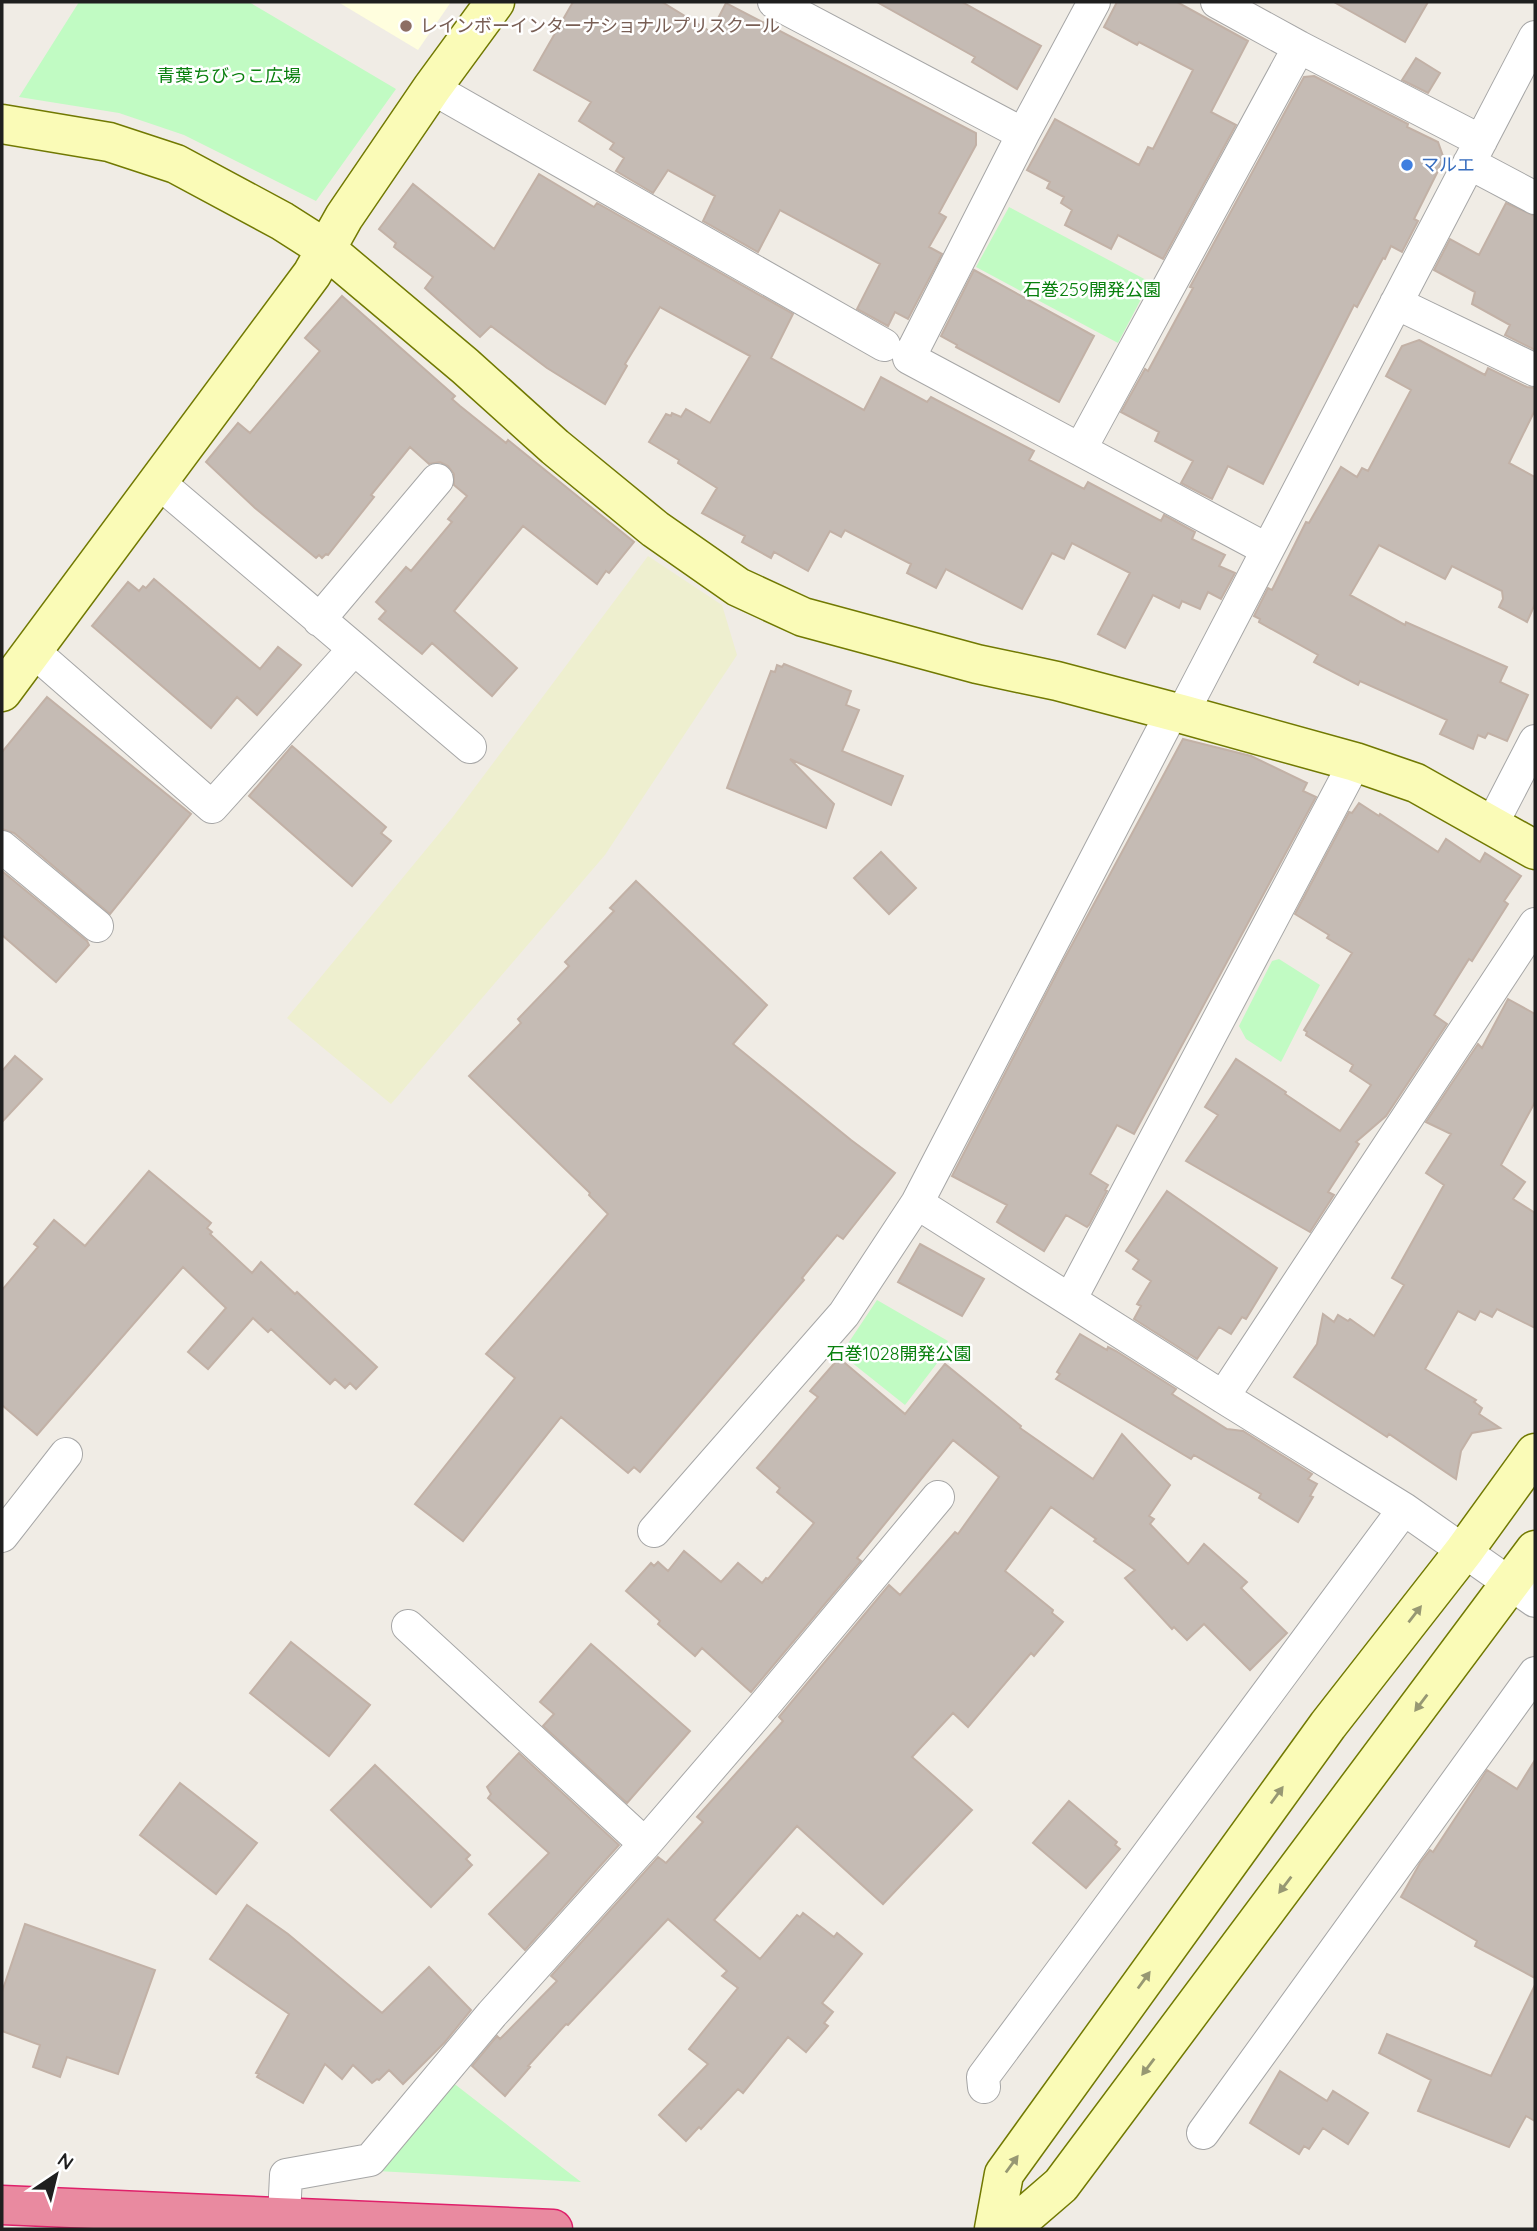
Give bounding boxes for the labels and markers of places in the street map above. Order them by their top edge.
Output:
place label: レインボーインターナショナルプリスクール [420,14,780,37]
marker: レインボーインターナショナルプリスクール [398,18,414,34]
place label: マルエ [1421,153,1475,176]
marker: マルエ [1399,157,1415,173]

